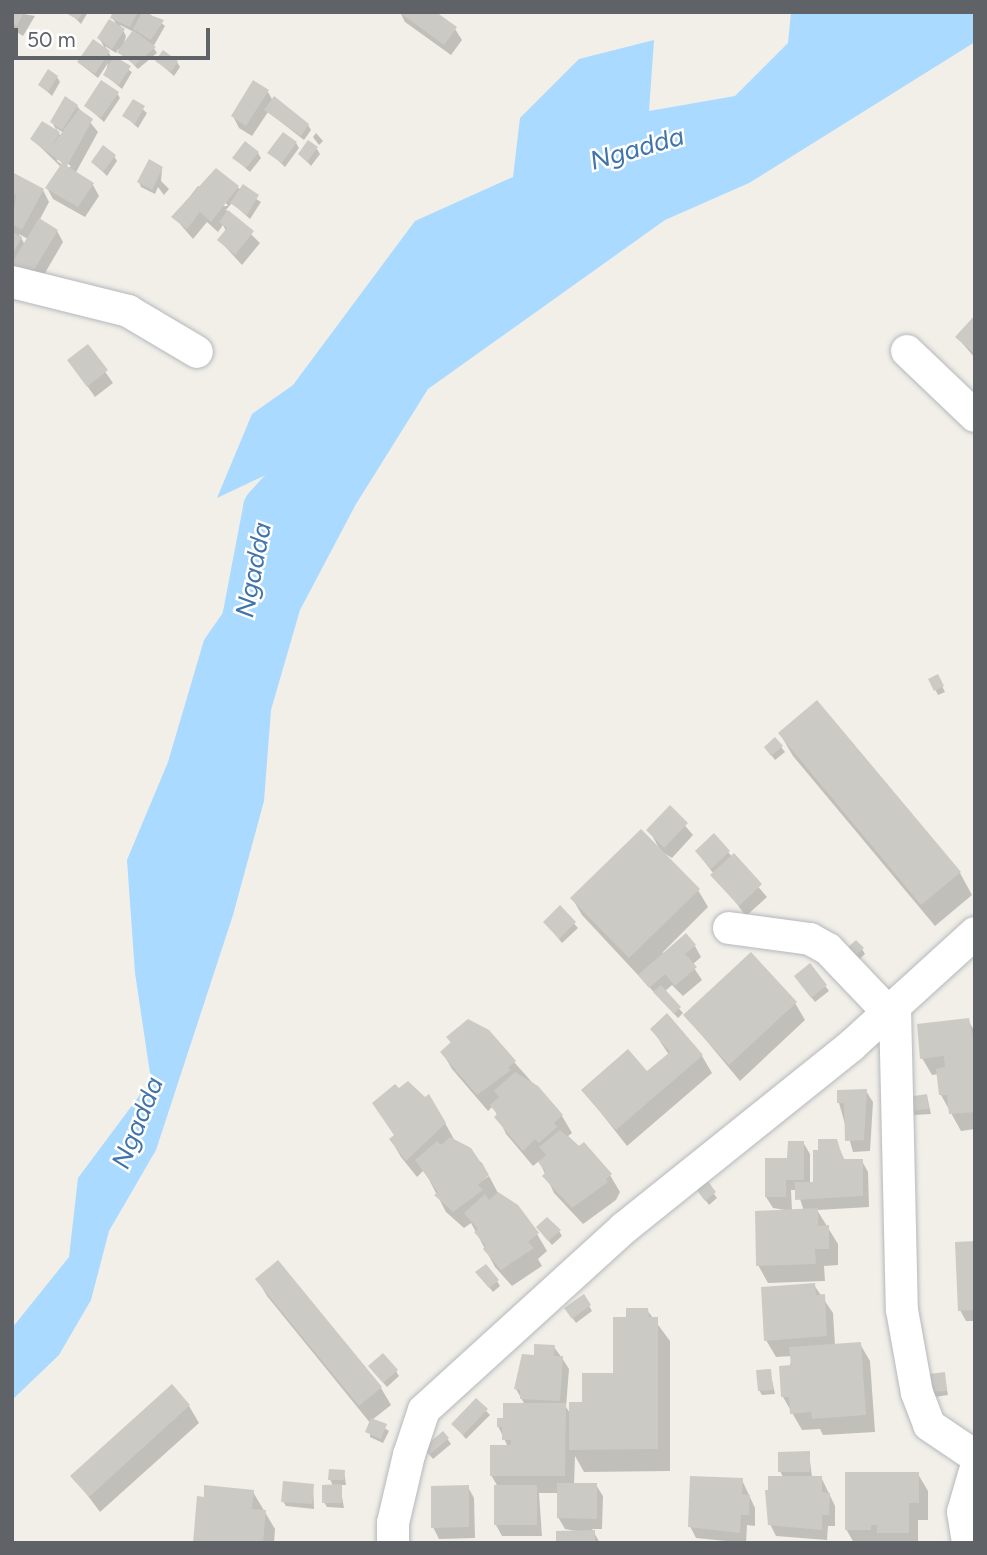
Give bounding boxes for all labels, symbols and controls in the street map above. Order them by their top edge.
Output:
scale bar [18,14,214,58]
text: 50 m [27,27,76,52]
water label: Ngadda [586,121,688,177]
water label: Ngadda [229,520,279,620]
water label: Ngadda [105,1072,171,1174]

